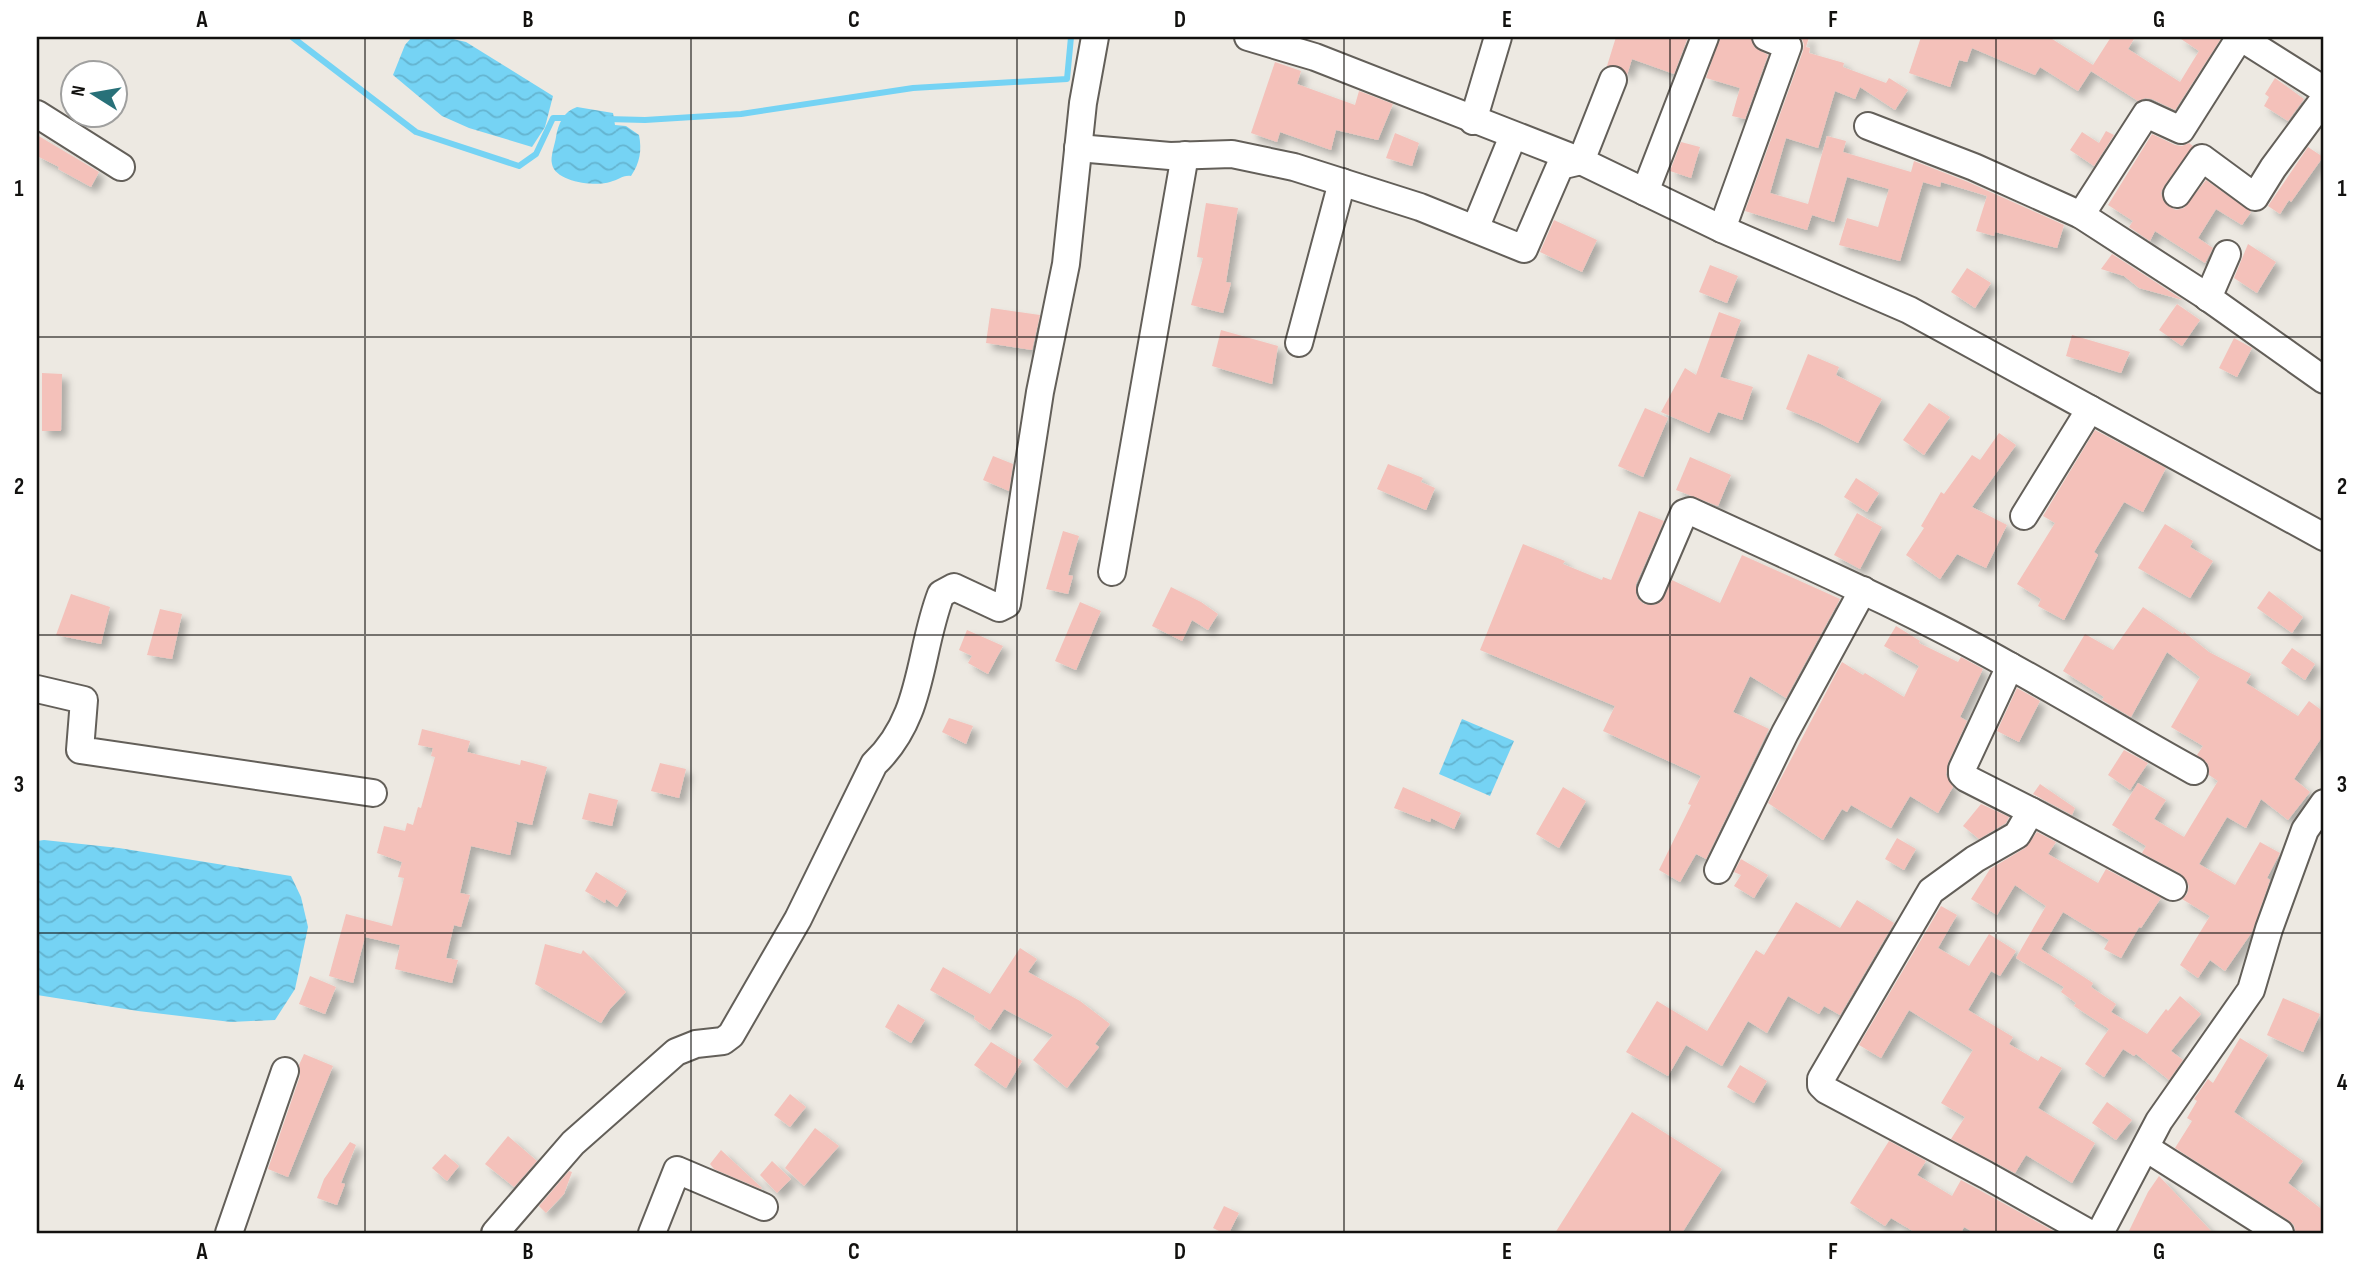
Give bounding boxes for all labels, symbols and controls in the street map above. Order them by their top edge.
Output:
text: A [196,6,209,34]
text: B [523,6,534,34]
text: C [848,6,860,34]
text: D [1174,6,1186,34]
text: E [1502,6,1512,34]
text: F [1828,6,1838,34]
text: G [2153,6,2165,34]
north arrow [60,60,130,130]
text: N [67,84,91,98]
text: 1 [14,175,24,203]
text: 1 [2337,175,2347,203]
text: 2 [14,473,24,501]
text: 2 [2337,473,2347,501]
text: 3 [14,771,24,799]
text: 3 [2337,771,2347,799]
text: 4 [14,1069,25,1097]
text: 4 [2337,1069,2348,1097]
text: A [196,1238,209,1266]
text: B [523,1238,534,1266]
text: C [848,1238,860,1266]
text: D [1174,1238,1186,1266]
text: E [1502,1238,1512,1266]
text: F [1828,1238,1838,1266]
text: G [2153,1238,2165,1266]

